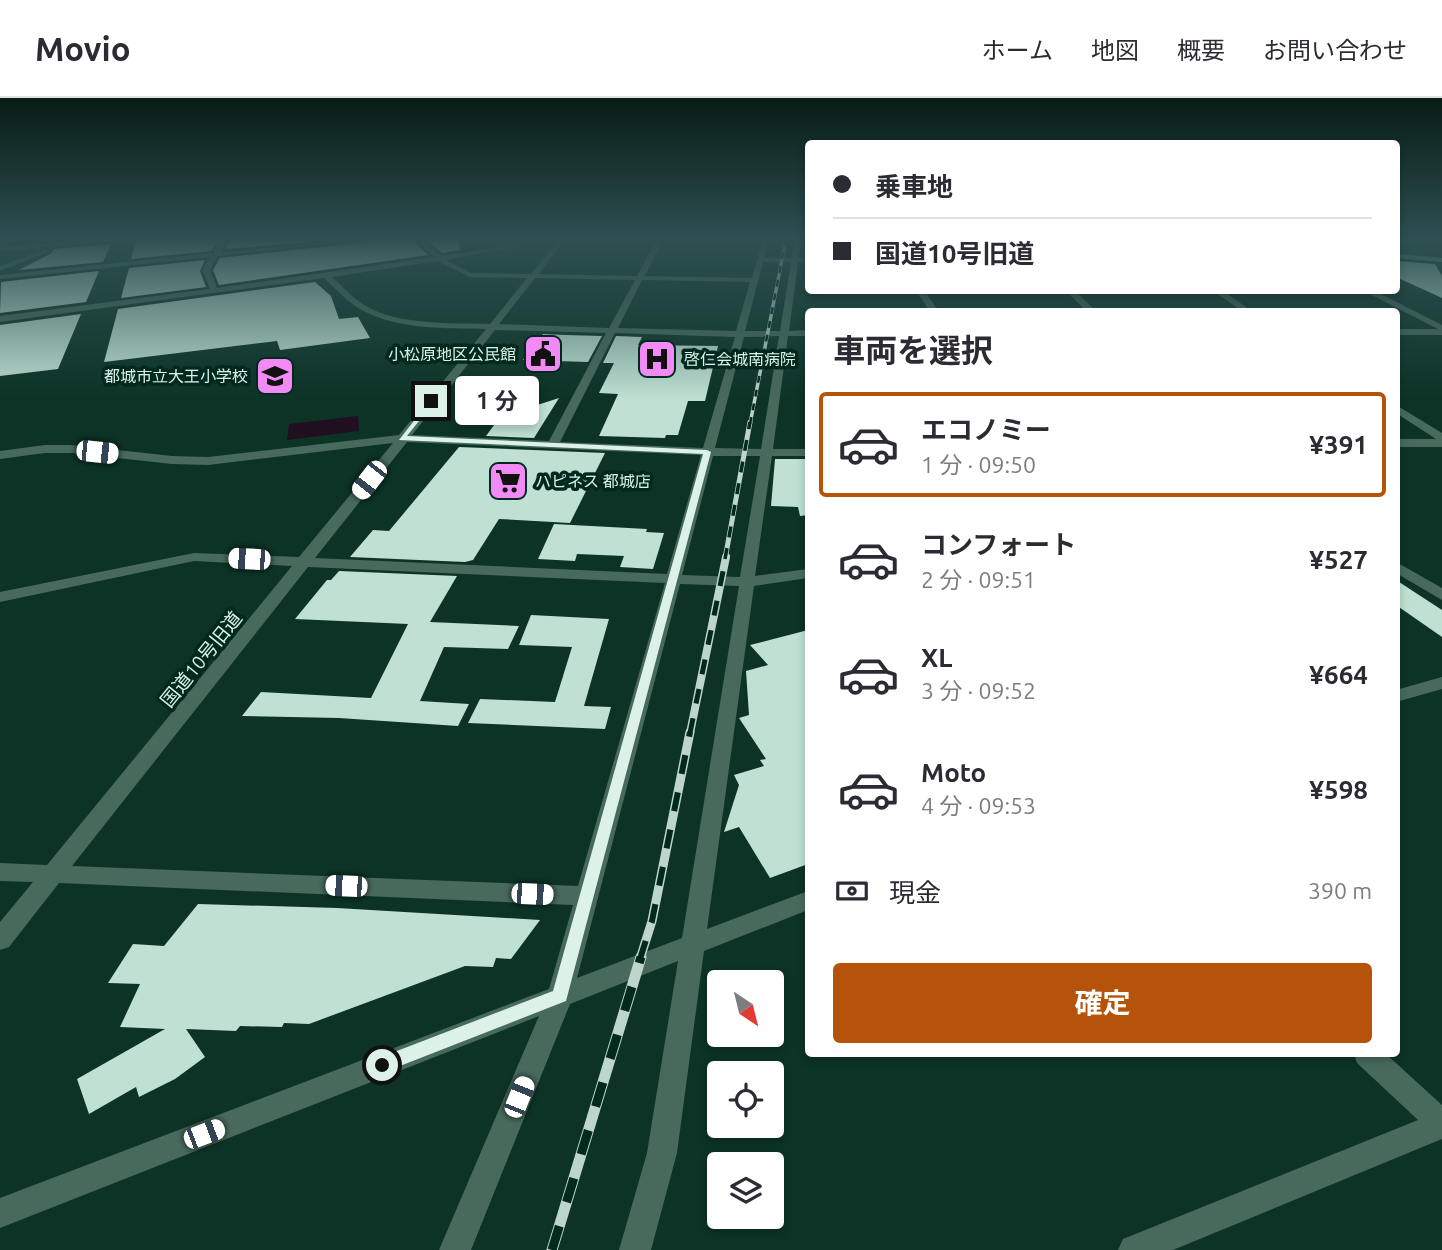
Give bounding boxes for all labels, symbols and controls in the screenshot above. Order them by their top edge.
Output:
text: Movio [35,30,131,67]
text: ホーム [982,37,1053,64]
text: 地図 [1091,37,1139,64]
text: 概要 [1177,37,1225,64]
text: お問い合わせ [1263,37,1407,64]
text: 乗車地 [875,172,953,201]
text: 国道10号旧道 [875,239,1034,268]
text: 車両を選択 [833,332,993,368]
public building icon: 小松原地区公民館 [522,333,564,375]
hospital icon: 啓仁会城南病院 [636,338,678,380]
place label: 小松原地区公民館 [388,345,516,363]
place label: 啓仁会城南病院 [684,350,796,368]
school or university icon: 都城市立大王小学校 [254,355,296,397]
place label: 都城市立大王小学校 [104,367,248,385]
callout: 1 分 [456,376,540,426]
route end [415,385,447,417]
text: 1 分 [476,388,518,413]
icon: car [837,413,900,476]
text: エコノミー [921,415,1051,444]
text: ¥391 [1309,430,1368,459]
car [76,439,119,465]
text: 1 分 · 09:50 [921,452,1036,477]
car [348,457,391,503]
supermarket icon: ハピネス 都城店 [487,460,529,502]
place label: ハピネス 都城店 [535,472,651,490]
icon: car [837,528,900,591]
text: コンフォート [921,530,1076,559]
text: ¥527 [1309,545,1368,574]
car [228,547,271,571]
text: 2 分 · 09:51 [921,567,1036,592]
street label: 国道10号旧道 [156,607,246,711]
icon: car [837,643,900,706]
text: XL [921,643,952,672]
text: ¥664 [1309,660,1368,689]
text: 3 分 · 09:52 [921,678,1036,703]
icon: car [837,758,900,821]
text: Moto [921,758,986,787]
text: ¥598 [1309,775,1368,804]
text: 4 分 · 09:53 [921,793,1036,818]
icon: cash [833,872,871,910]
car [325,875,368,897]
text: 現金 [889,878,941,907]
text: 390 m [1308,878,1372,903]
car [511,883,554,905]
button: 確定 [833,963,1372,1043]
north arrow [707,970,784,1046]
map controls [707,970,784,1229]
route start [366,1049,398,1081]
button: locate [707,1061,784,1138]
car [502,1074,537,1120]
car [181,1117,228,1151]
button: layers [707,1152,784,1229]

